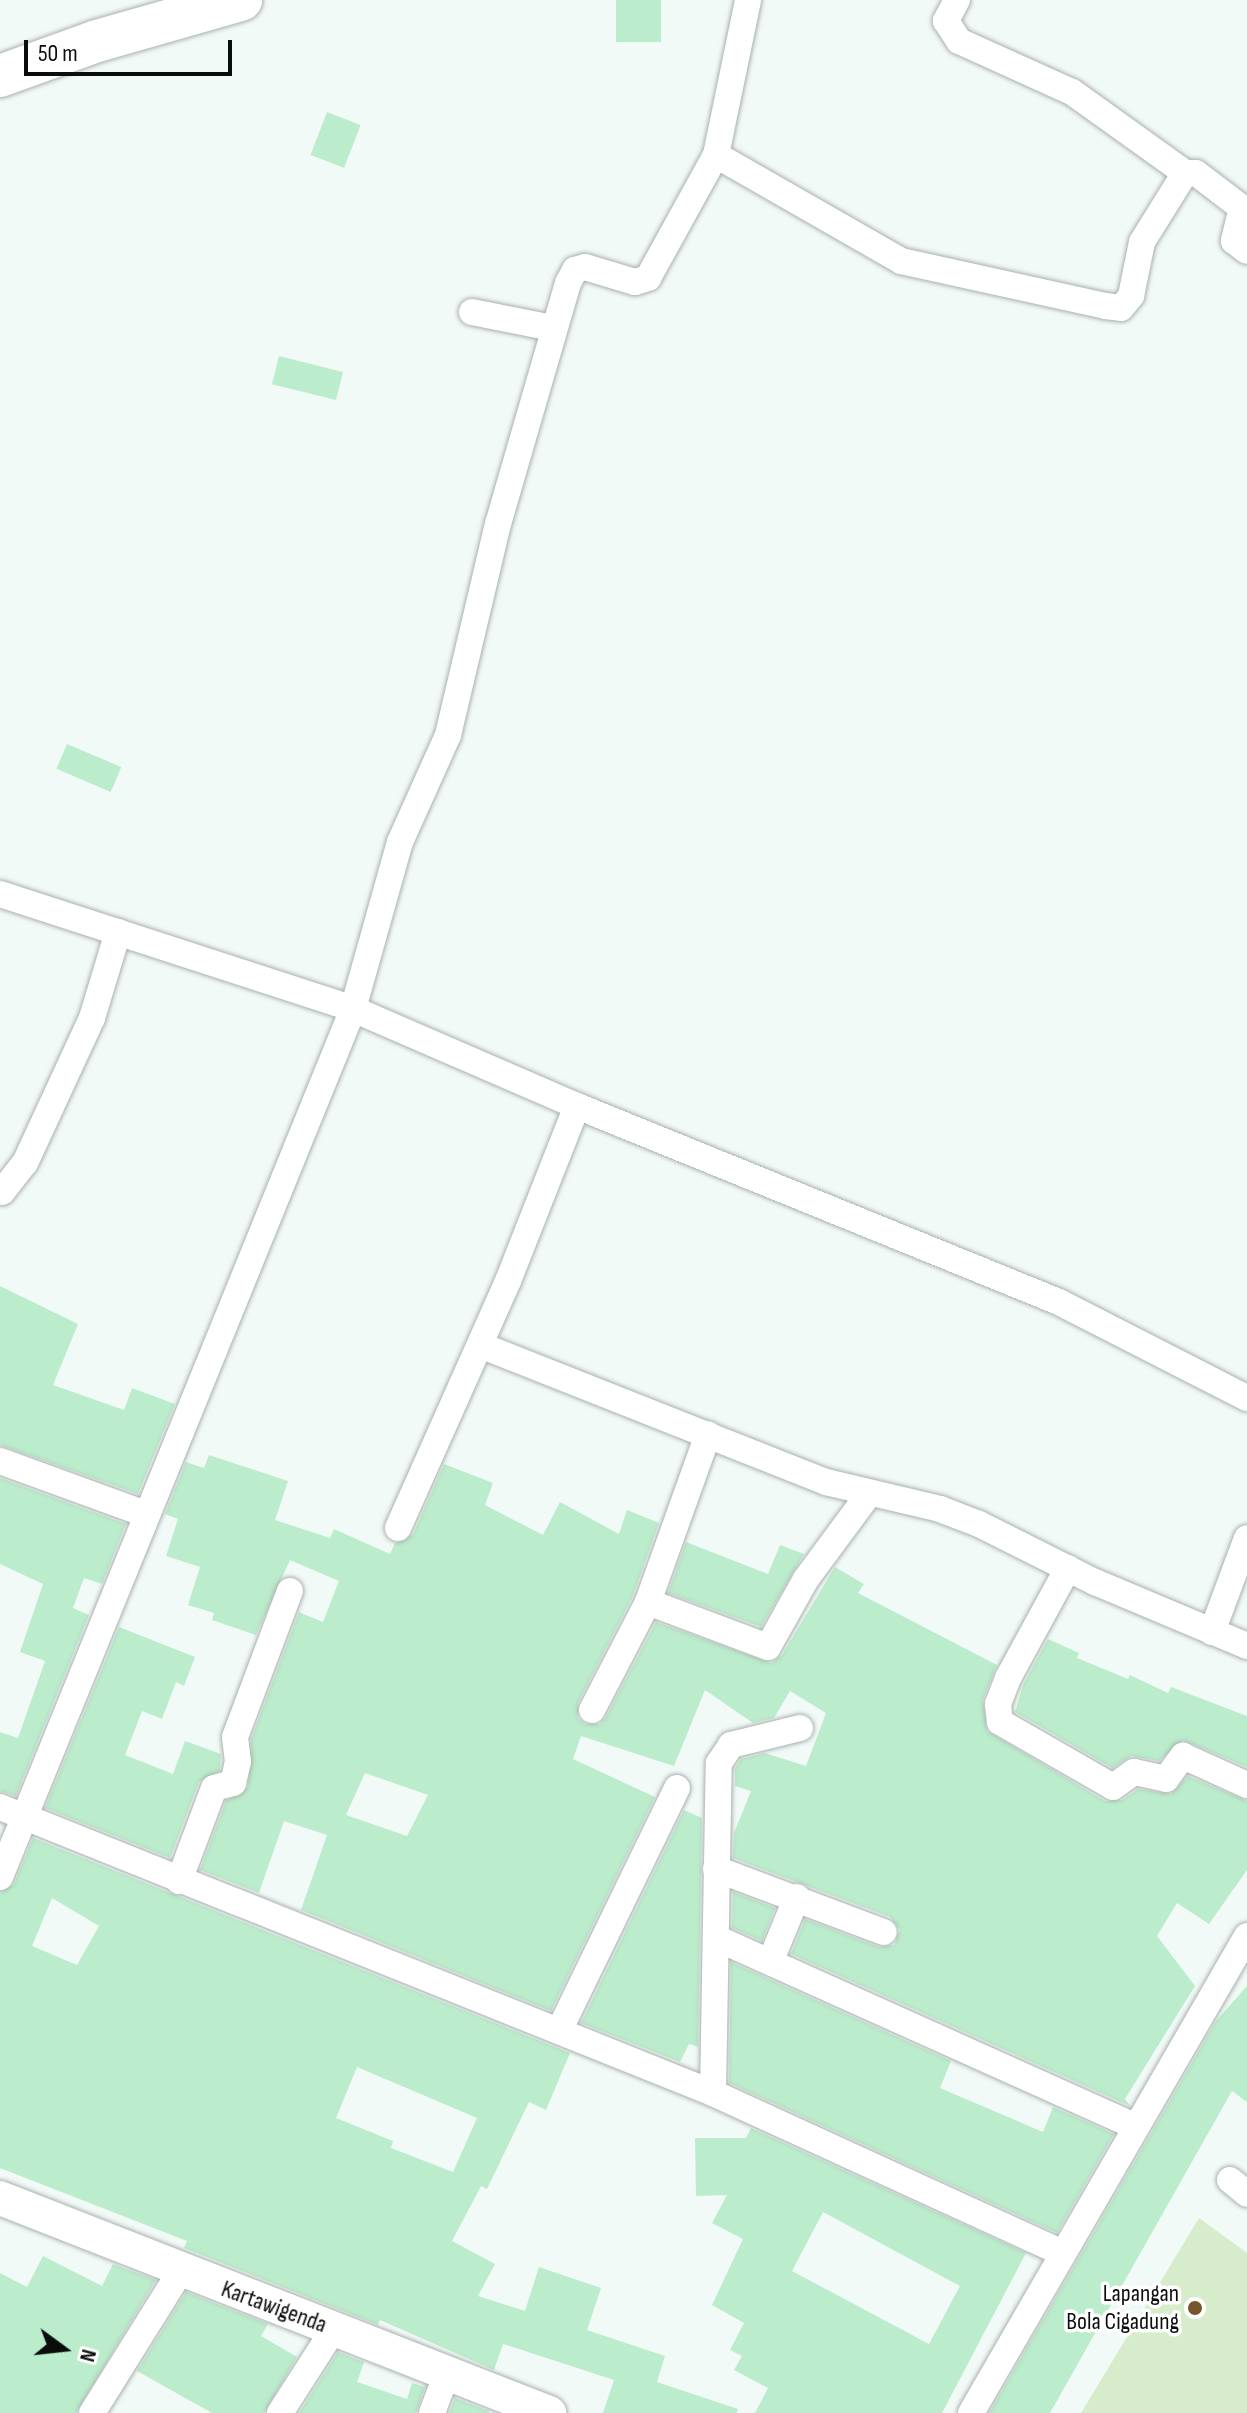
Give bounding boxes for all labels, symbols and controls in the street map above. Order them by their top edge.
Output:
scale bar [28,24,236,74]
text: 50 m [38,39,78,68]
street label: Kartawigenda [217,2275,331,2339]
place label: Lapangan Bola Cigadung [1066,2280,1179,2336]
marker: Lapangan Bola Cigadung [1186,2299,1204,2317]
north arrow [24,2309,104,2389]
text: N [73,2346,102,2365]

